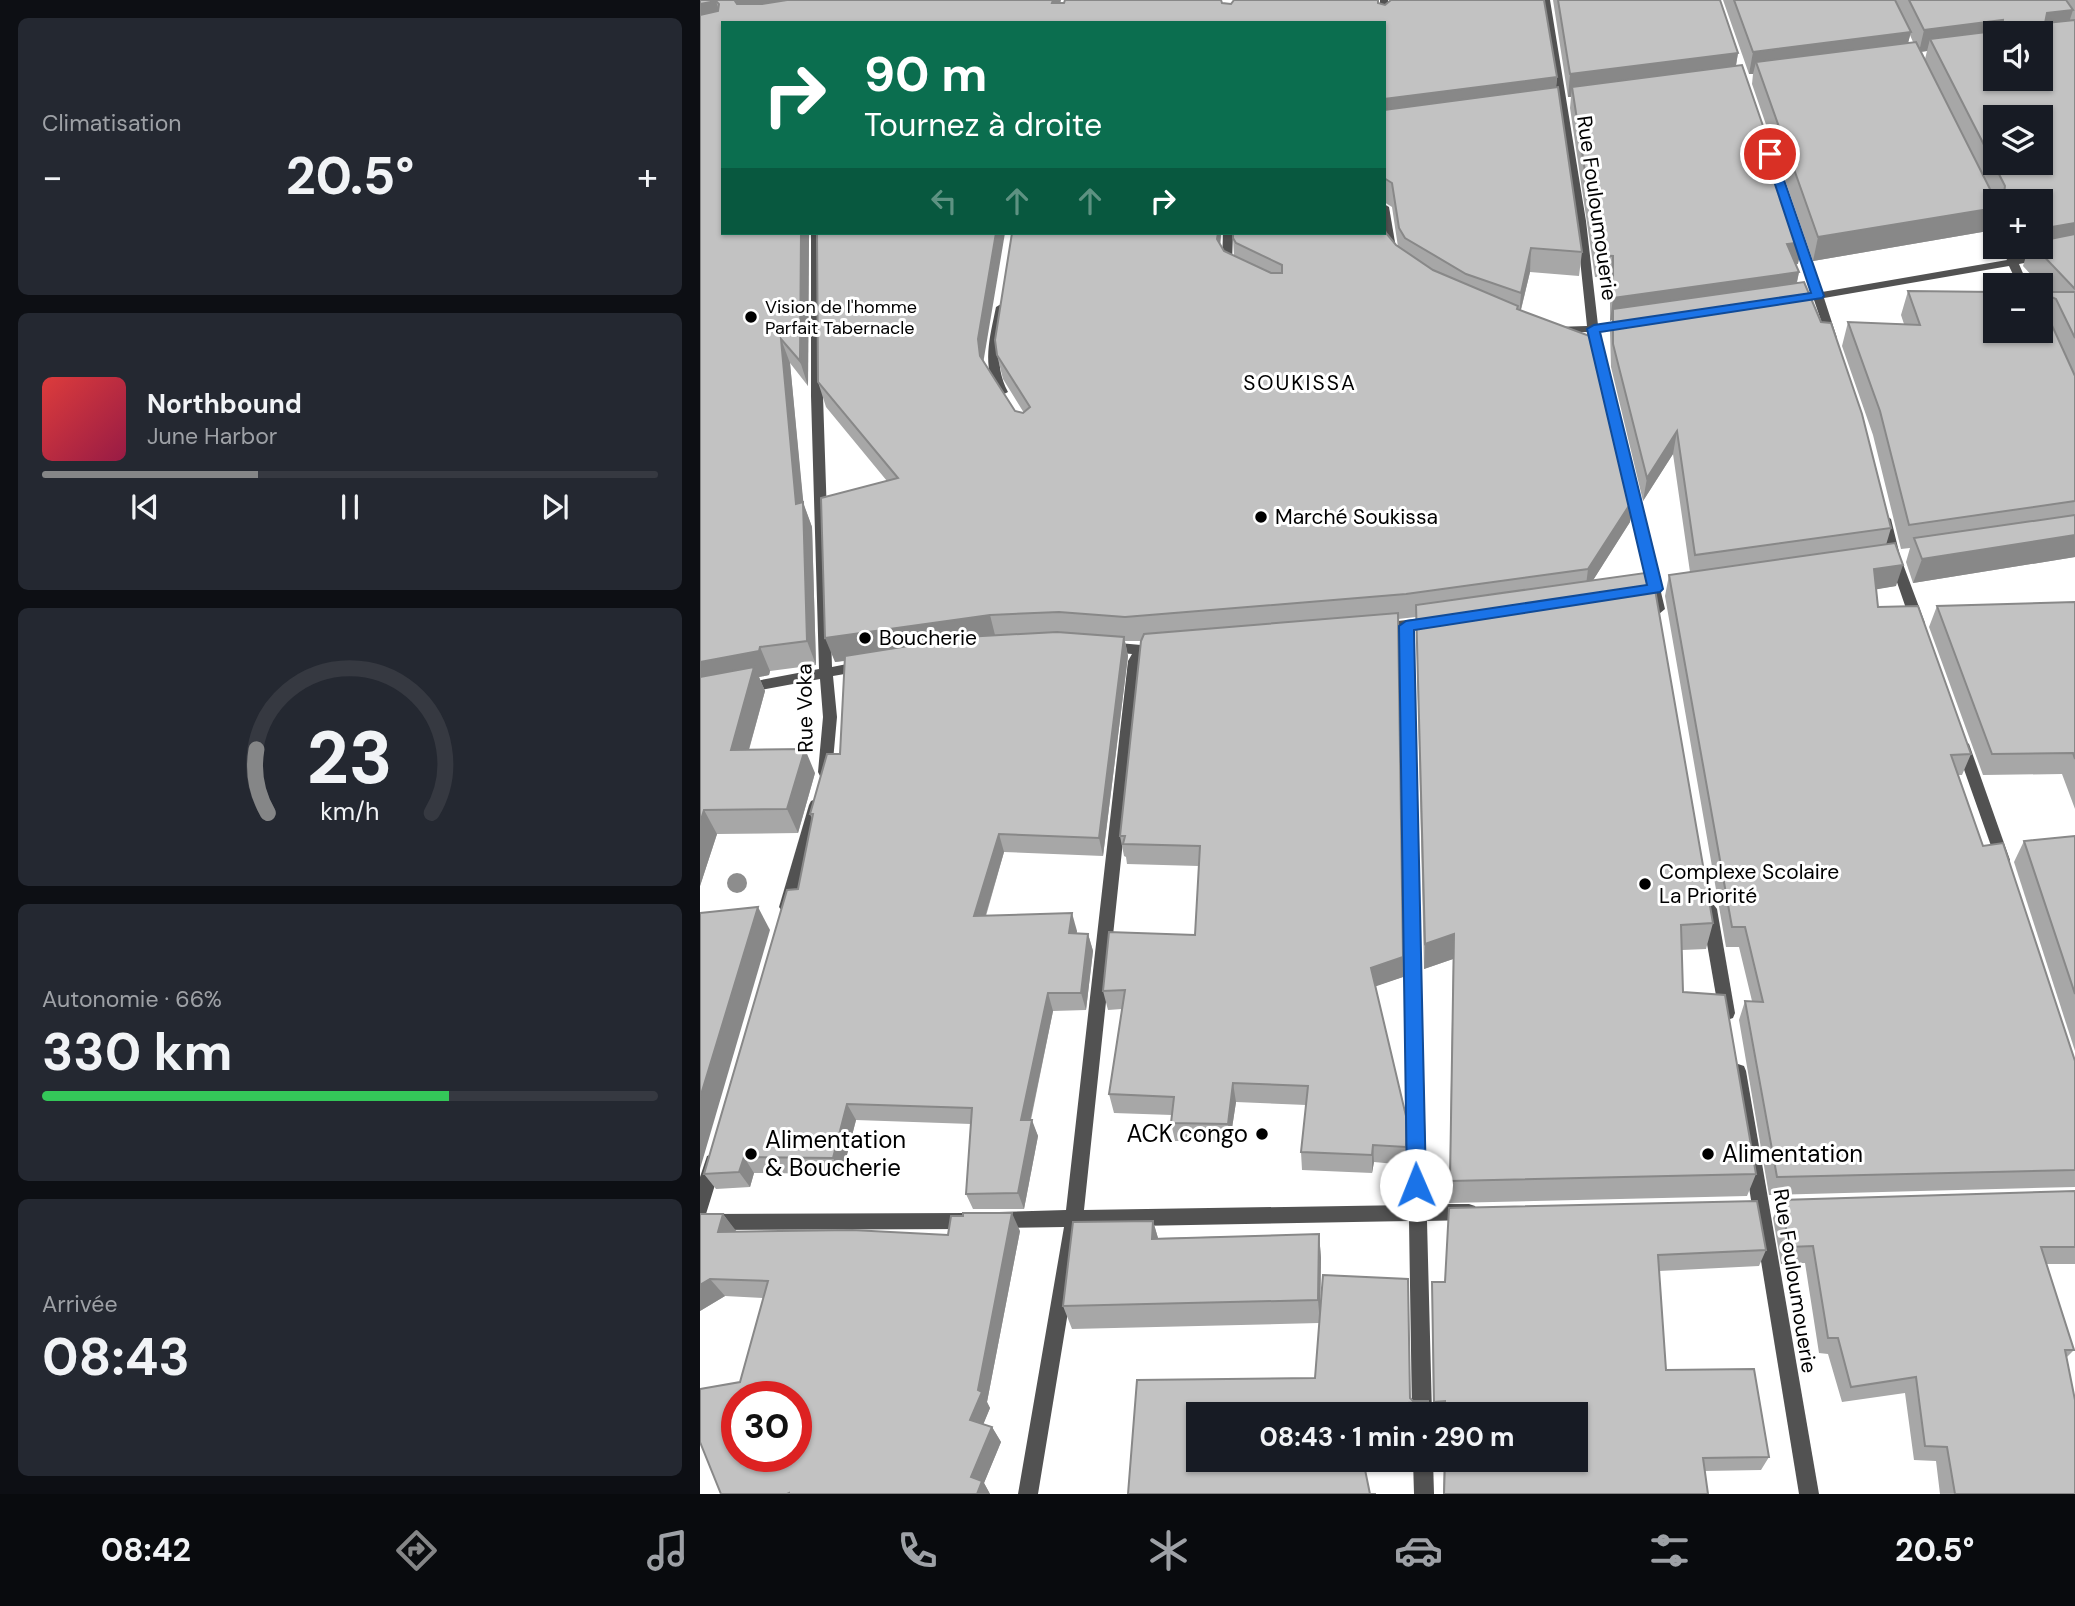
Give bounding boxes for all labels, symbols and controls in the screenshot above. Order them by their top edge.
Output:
map controls [1983,21,2053,343]
button: sound [1983,21,2053,91]
text: 90 m [864,42,987,106]
icon: right [749,49,840,140]
text: Tournez à droite [864,104,1102,146]
button: layers [1983,105,2053,175]
text: Climatisation [42,108,181,138]
street label: Rue Fouloumouerie [1570,114,1624,302]
pin [1740,124,1800,184]
icon: arrive [1751,135,1789,173]
text: 20.5° [286,142,414,210]
text: − [42,152,63,202]
text: + [637,152,658,202]
icon: left [925,182,963,220]
icon: ahead [998,182,1036,220]
icon: ahead [1071,182,1109,220]
icon: right [1144,182,1182,220]
button: + [1983,189,2053,259]
button: − [1983,273,2053,343]
place label: Vision de l'homme Parfait Tabernacle [765,295,917,340]
marker: Vision de l'homme Parfait Tabernacle [743,309,759,325]
district label: SOUKISSA [1243,369,1357,397]
text: Northbound [147,387,302,421]
text: June Harbor [147,421,277,451]
icon: previous [126,488,164,526]
icon: pause [331,488,369,526]
icon: next [536,488,574,526]
place label: Marché Soukissa [1275,503,1438,531]
marker: Marché Soukissa [1253,509,1269,525]
place label: Boucherie [879,624,977,652]
marker: Boucherie [857,630,873,646]
street label: Rue Voka [790,663,820,753]
text: 23 [307,711,393,806]
text: km/h [320,795,380,828]
place label: Complexe Scolaire La Priorité [1659,858,1839,910]
marker: Complexe Scolaire La Priorité [1637,876,1653,892]
text: Autonomie · 66% [42,984,222,1014]
text: 330 km [42,1018,233,1086]
place label: ACK congo [1127,1118,1248,1149]
place label: Alimentation & Boucherie [765,1124,906,1183]
marker: ACK congo [1254,1126,1270,1142]
place label: Alimentation [1722,1138,1863,1169]
marker: Alimentation & Boucherie [743,1146,759,1162]
marker: Alimentation [1700,1146,1716,1162]
position arrow [1379,1148,1453,1222]
street label: Rue Fouloumouerie [1767,1187,1823,1375]
text: Arrivée [42,1289,118,1319]
text: 08:43 [42,1323,190,1391]
speed limit sign: 30 [721,1381,812,1472]
text: 08:43 · 1 min · 290 m [1260,1420,1514,1454]
icon: directions [392,1526,441,1575]
icon: music [643,1526,692,1575]
icon: phone [893,1526,942,1575]
icon: climate [1144,1526,1193,1575]
icon: car [1394,1526,1443,1575]
icon: filters [1645,1526,1694,1575]
text: 08:42 [101,1529,191,1571]
text: 20.5° [1895,1529,1974,1571]

